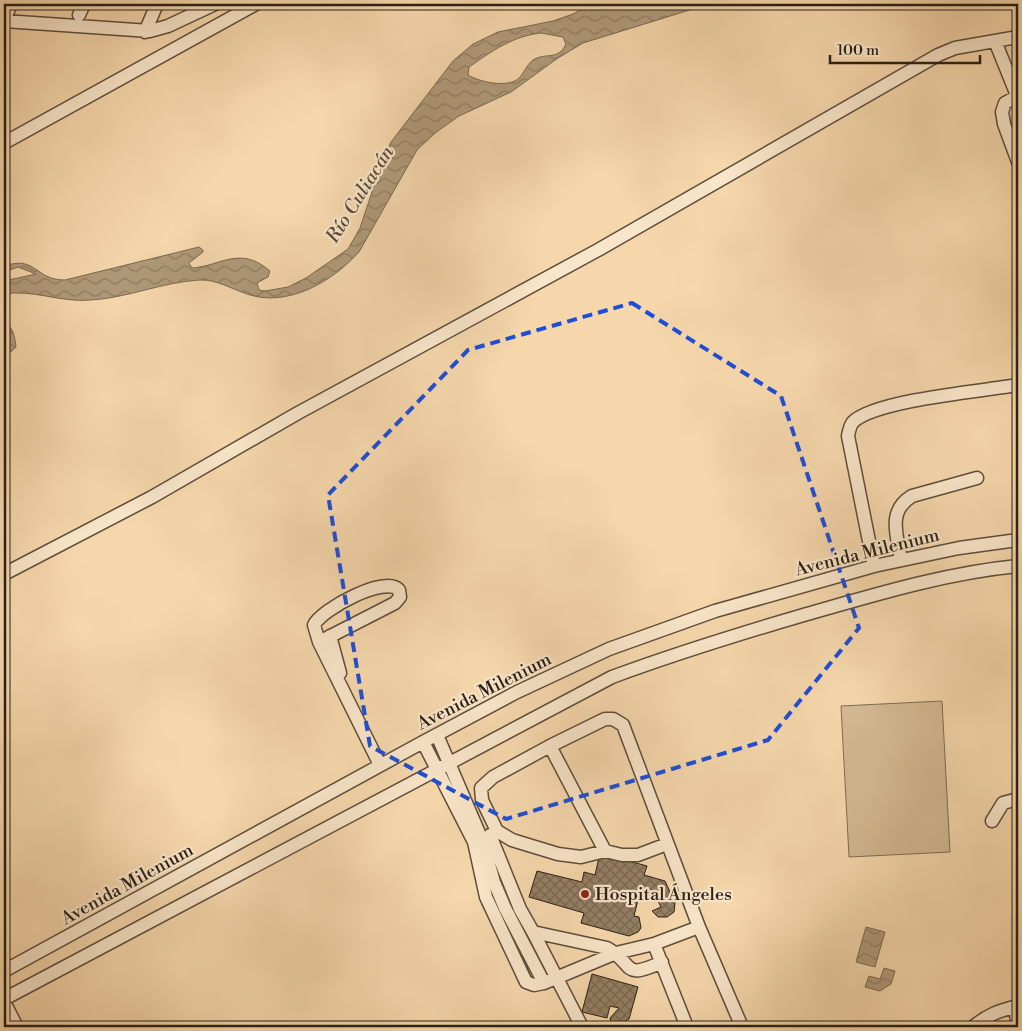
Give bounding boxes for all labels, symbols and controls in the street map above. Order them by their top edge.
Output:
scale bar [830,32,980,64]
text: 100 m [837,41,879,60]
water label: Río Culiacán [320,141,399,248]
street label: Avenida Milenium [792,523,942,582]
street label: Avenida Milenium [412,648,556,736]
street label: Avenida Milenium [56,838,198,931]
place label: Hospital Ángeles [595,883,732,906]
marker: Hospital Ángeles [579,888,591,900]

